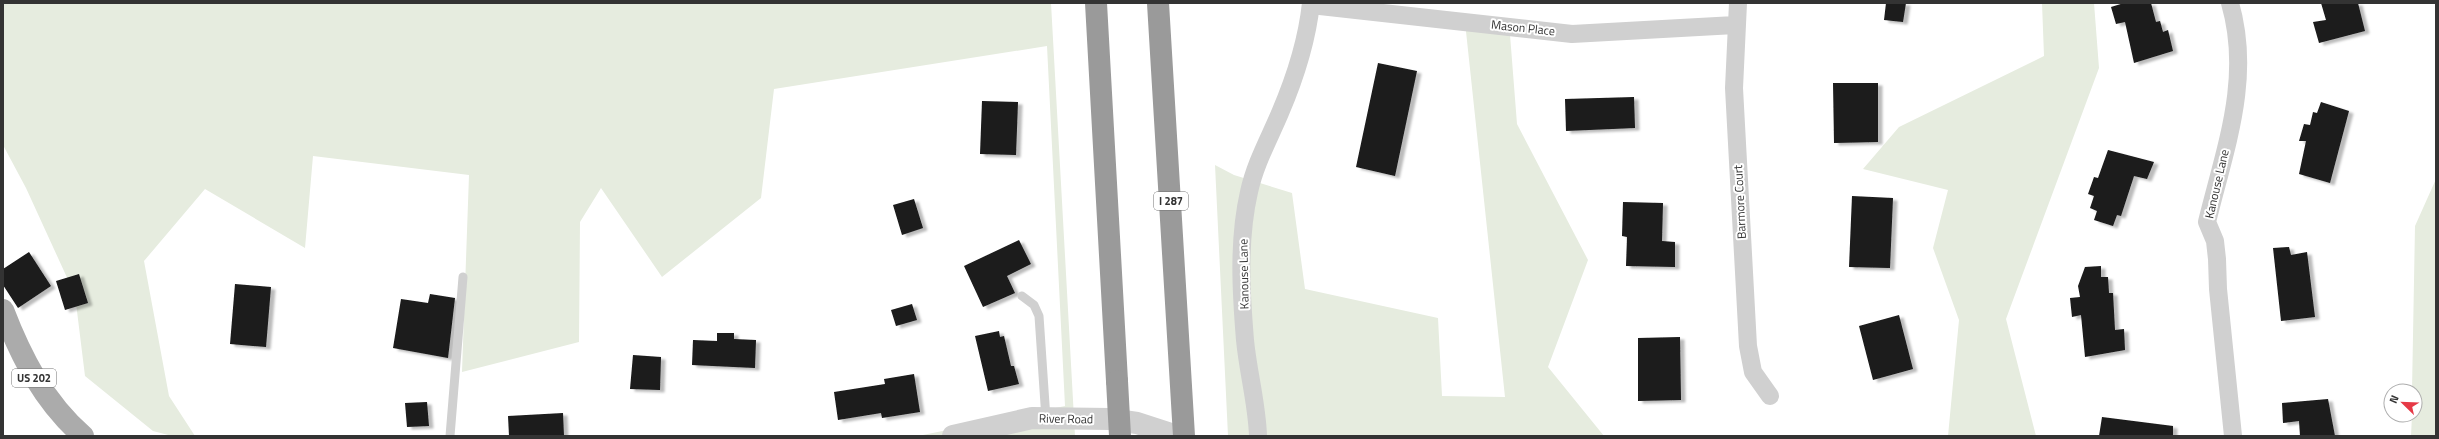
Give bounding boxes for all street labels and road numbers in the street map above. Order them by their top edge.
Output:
street label: Mason Place [1490,15,1556,40]
street label: Kanouse Lane [2199,147,2234,220]
street label: Barmore Court [1728,164,1751,240]
road number: I 287 [1154,192,1188,210]
street label: Kanouse Lane [1233,239,1254,309]
road number: US 202 [12,369,56,387]
street label: River Road [1039,409,1093,428]

